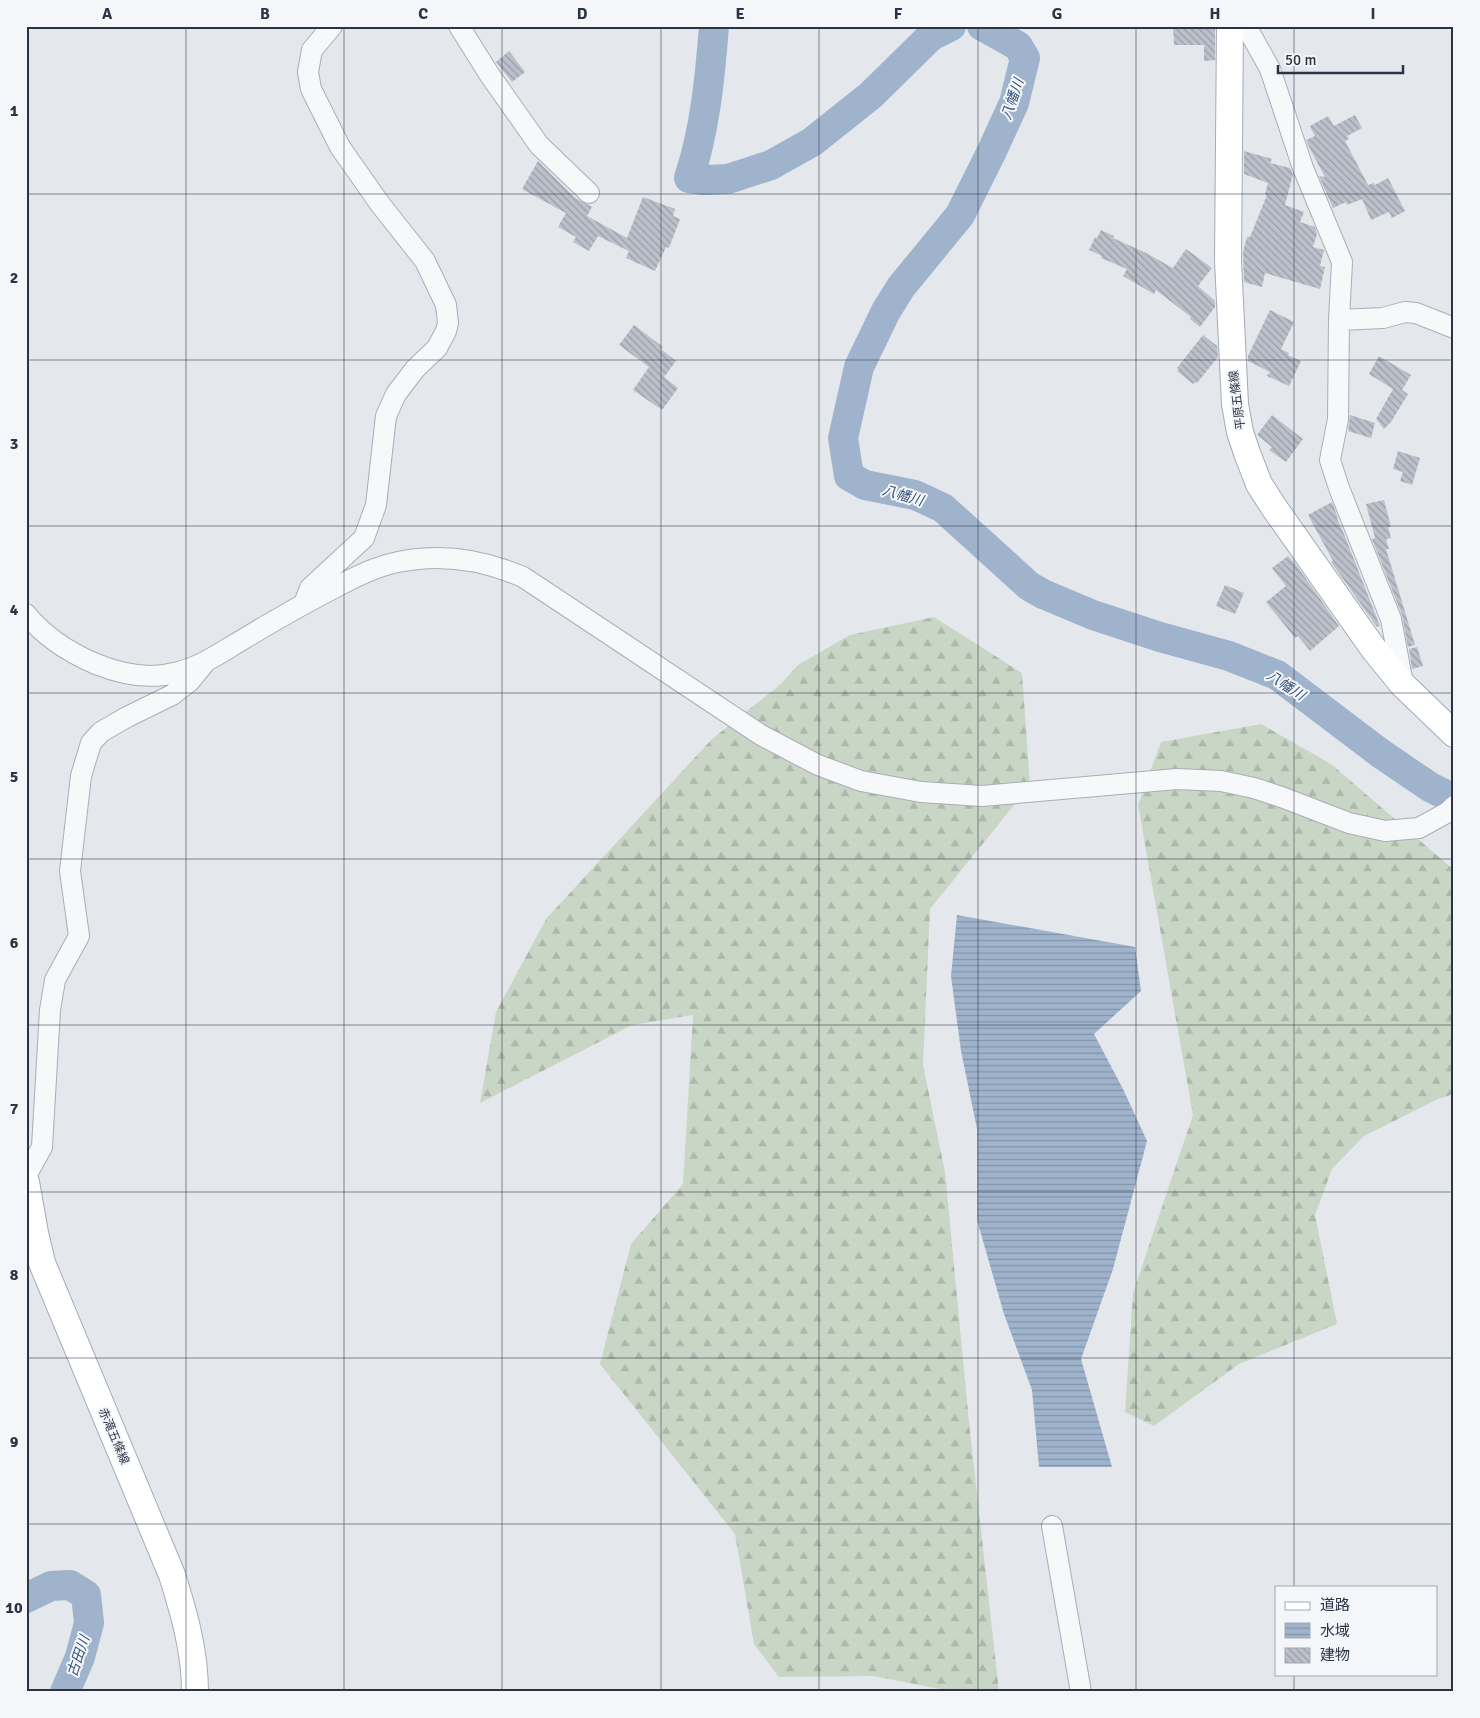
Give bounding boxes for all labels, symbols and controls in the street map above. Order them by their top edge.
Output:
text: A [102,4,113,24]
text: B [260,4,270,24]
text: C [418,4,428,24]
text: D [577,4,588,24]
text: E [735,4,745,24]
text: F [894,4,903,24]
text: G [1052,4,1062,24]
text: H [1210,4,1220,24]
text: I [1370,4,1376,24]
scale bar [1278,42,1402,74]
text: 50 m [1285,51,1316,69]
water label: 八幡川 [998,75,1028,122]
text: 1 [10,101,19,121]
text: 2 [10,268,18,288]
street label: 平原五條線 [1226,369,1249,431]
text: 3 [10,434,18,454]
water label: 八幡川 [880,482,927,510]
text: 4 [10,600,19,620]
water label: 八幡川 [1263,667,1310,705]
text: 5 [10,767,18,787]
text: 6 [10,933,19,953]
text: 7 [10,1099,19,1119]
text: 8 [10,1265,19,1285]
street label: 赤滝五條線 [95,1406,132,1467]
text: 9 [10,1432,19,1452]
legend [1275,1586,1438,1676]
text: 道路 [1320,1596,1350,1614]
text: 10 [5,1598,23,1618]
text: 水域 [1320,1622,1350,1640]
water label: 古田川 [64,1632,94,1679]
text: 建物 [1320,1646,1350,1664]

